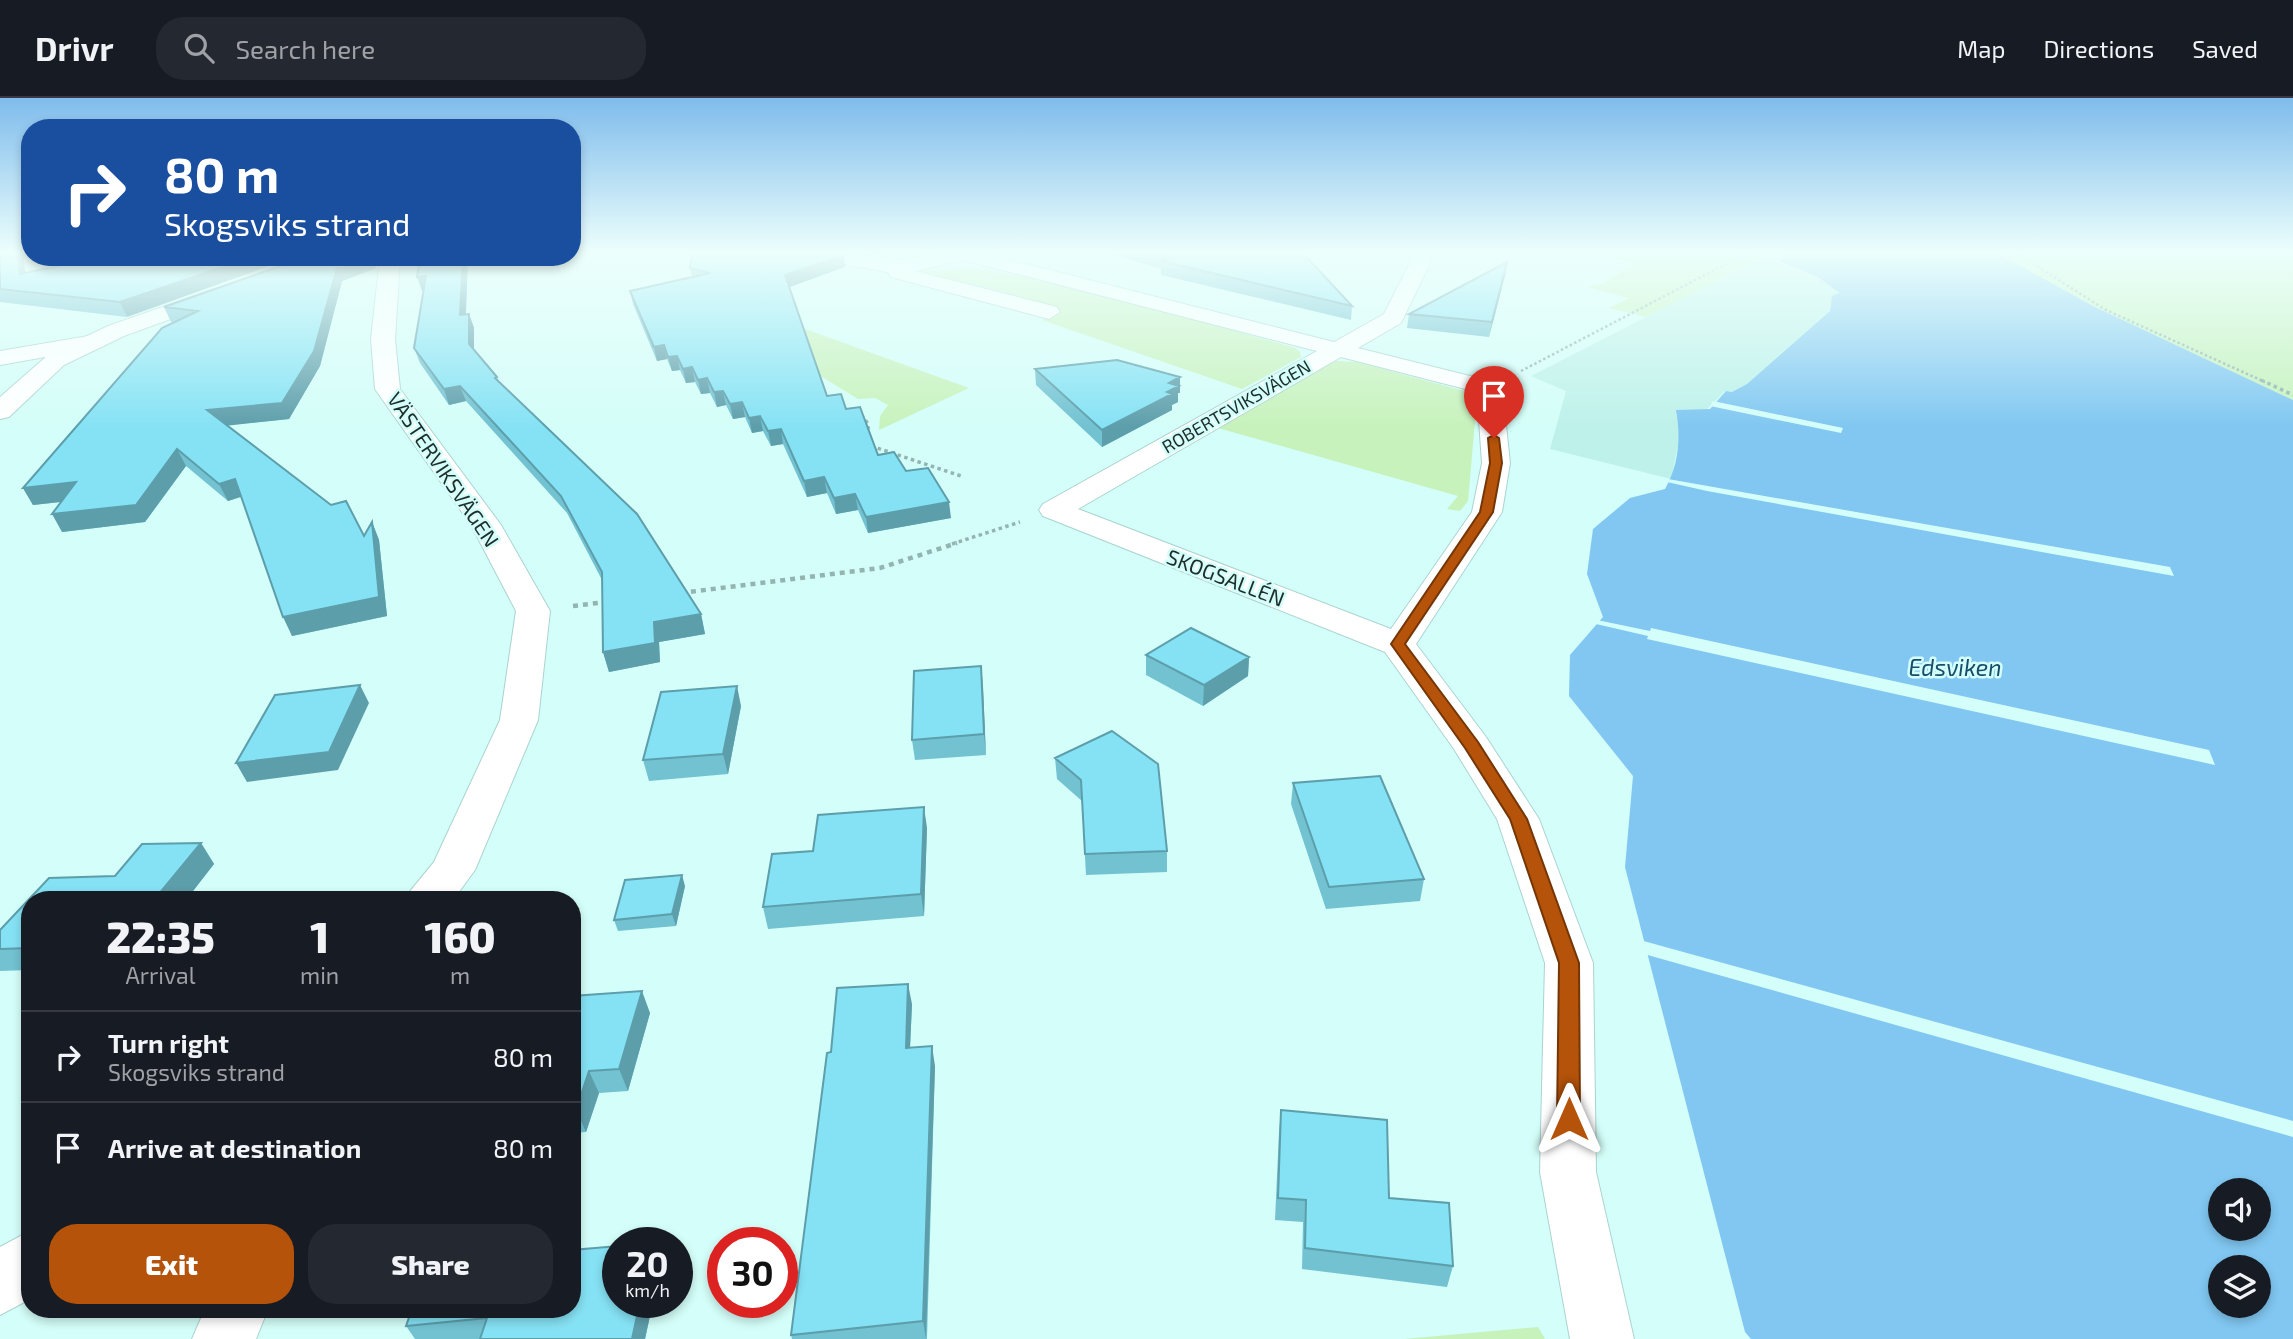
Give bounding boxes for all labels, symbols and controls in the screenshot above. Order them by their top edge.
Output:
search box [156,17,646,80]
text: Drivr [35,28,114,68]
icon: search [180,29,218,67]
text: Search here [236,33,375,64]
text: Map [1957,34,2005,63]
text: Directions [2043,34,2154,63]
text: Saved [2192,34,2258,63]
text: 80 m [164,144,279,203]
icon: right [49,147,140,238]
text: Skogsviks strand [164,204,410,242]
street label: ROBERTSVIKSVÄGEN [1158,355,1314,457]
pin [1464,366,1524,438]
icon: arrive [1475,377,1513,415]
street label: VÄSTERVIKSVÄGEN [383,387,505,551]
street label: SKOGSALLÉN [1164,543,1288,611]
water label: Edsviken [1909,653,2002,681]
text: 22:35 [106,911,215,961]
text: 1 [310,911,329,961]
text: 160 [424,911,496,961]
text: Arrival [126,961,196,989]
text: min [300,961,339,989]
text: m [450,961,470,989]
text: Turn right [108,1027,229,1058]
icon: right [49,1038,87,1076]
text: 80 m [493,1041,553,1072]
text: Skogsviks strand [108,1058,285,1086]
position arrow [1532,1082,1606,1156]
icon: arrive [49,1129,87,1167]
text: Arrive at destination [108,1132,361,1163]
text: 80 m [493,1132,553,1163]
map controls [2208,1178,2271,1318]
button: sound [2208,1178,2271,1241]
button: Exit [49,1224,294,1304]
button: Share [308,1224,553,1304]
speed limit sign: 30 [707,1227,798,1318]
text: 20 [626,1242,669,1284]
button: layers [2208,1255,2271,1318]
text: km/h [625,1279,670,1301]

